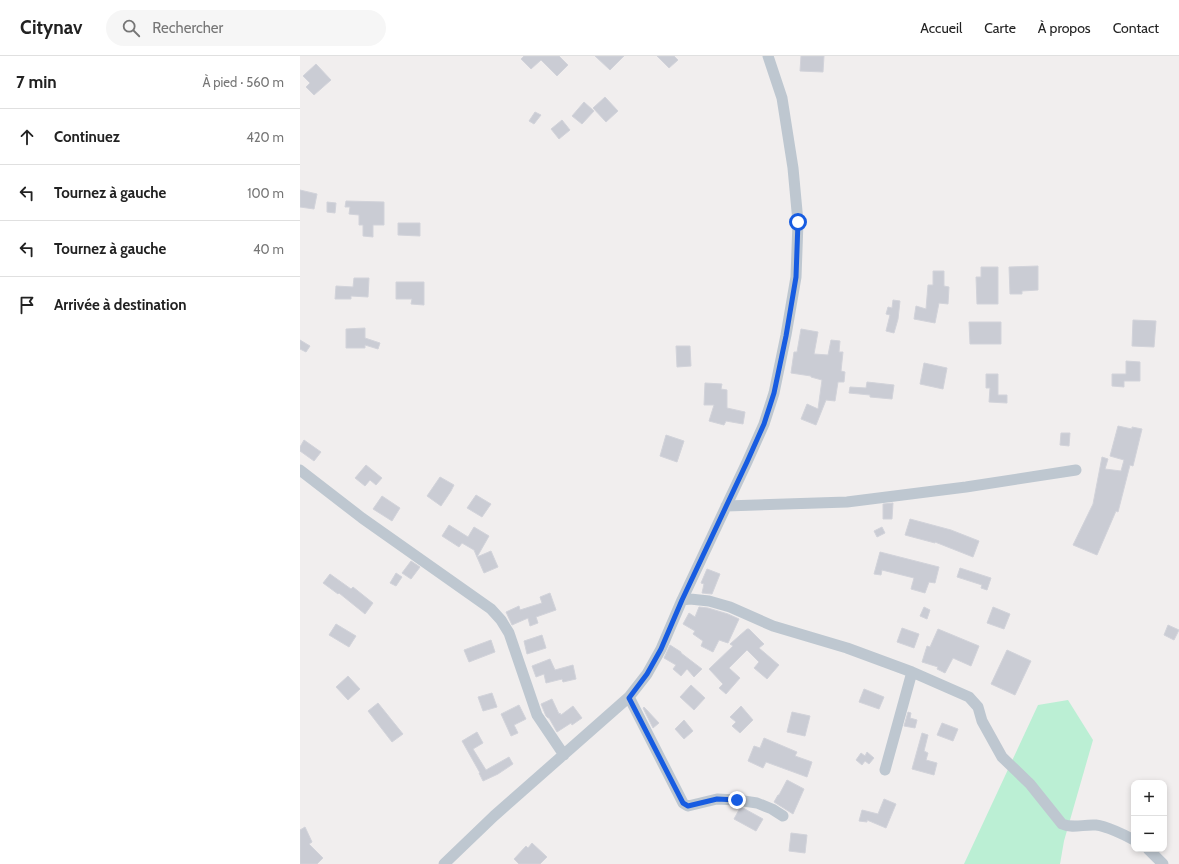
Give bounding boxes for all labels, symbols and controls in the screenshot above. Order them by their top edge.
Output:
search box [106,10,386,46]
text: Citynav [20,16,82,39]
icon: search [120,17,142,39]
text: Rechercher [152,19,223,37]
text: Accueil [920,19,962,37]
text: Carte [984,19,1016,37]
text: À propos [1038,19,1091,37]
text: Contact [1113,19,1159,37]
text: 7 min [16,72,57,92]
text: À pied · 560 m [202,74,284,90]
icon: ahead [16,126,38,148]
text: Continuez [54,128,120,146]
text: 420 m [246,129,284,145]
icon: left [16,182,38,204]
text: Tournez à gauche [54,184,166,202]
text: 100 m [247,185,284,201]
route start [789,213,807,231]
icon: left [16,238,38,260]
text: Tournez à gauche [54,240,166,258]
text: 40 m [253,241,284,257]
icon: arrive [16,294,38,316]
text: Arrivée à destination [54,296,186,314]
map controls [1131,780,1167,852]
button: + [1131,780,1167,816]
route end [728,791,746,809]
button: − [1131,816,1167,852]

